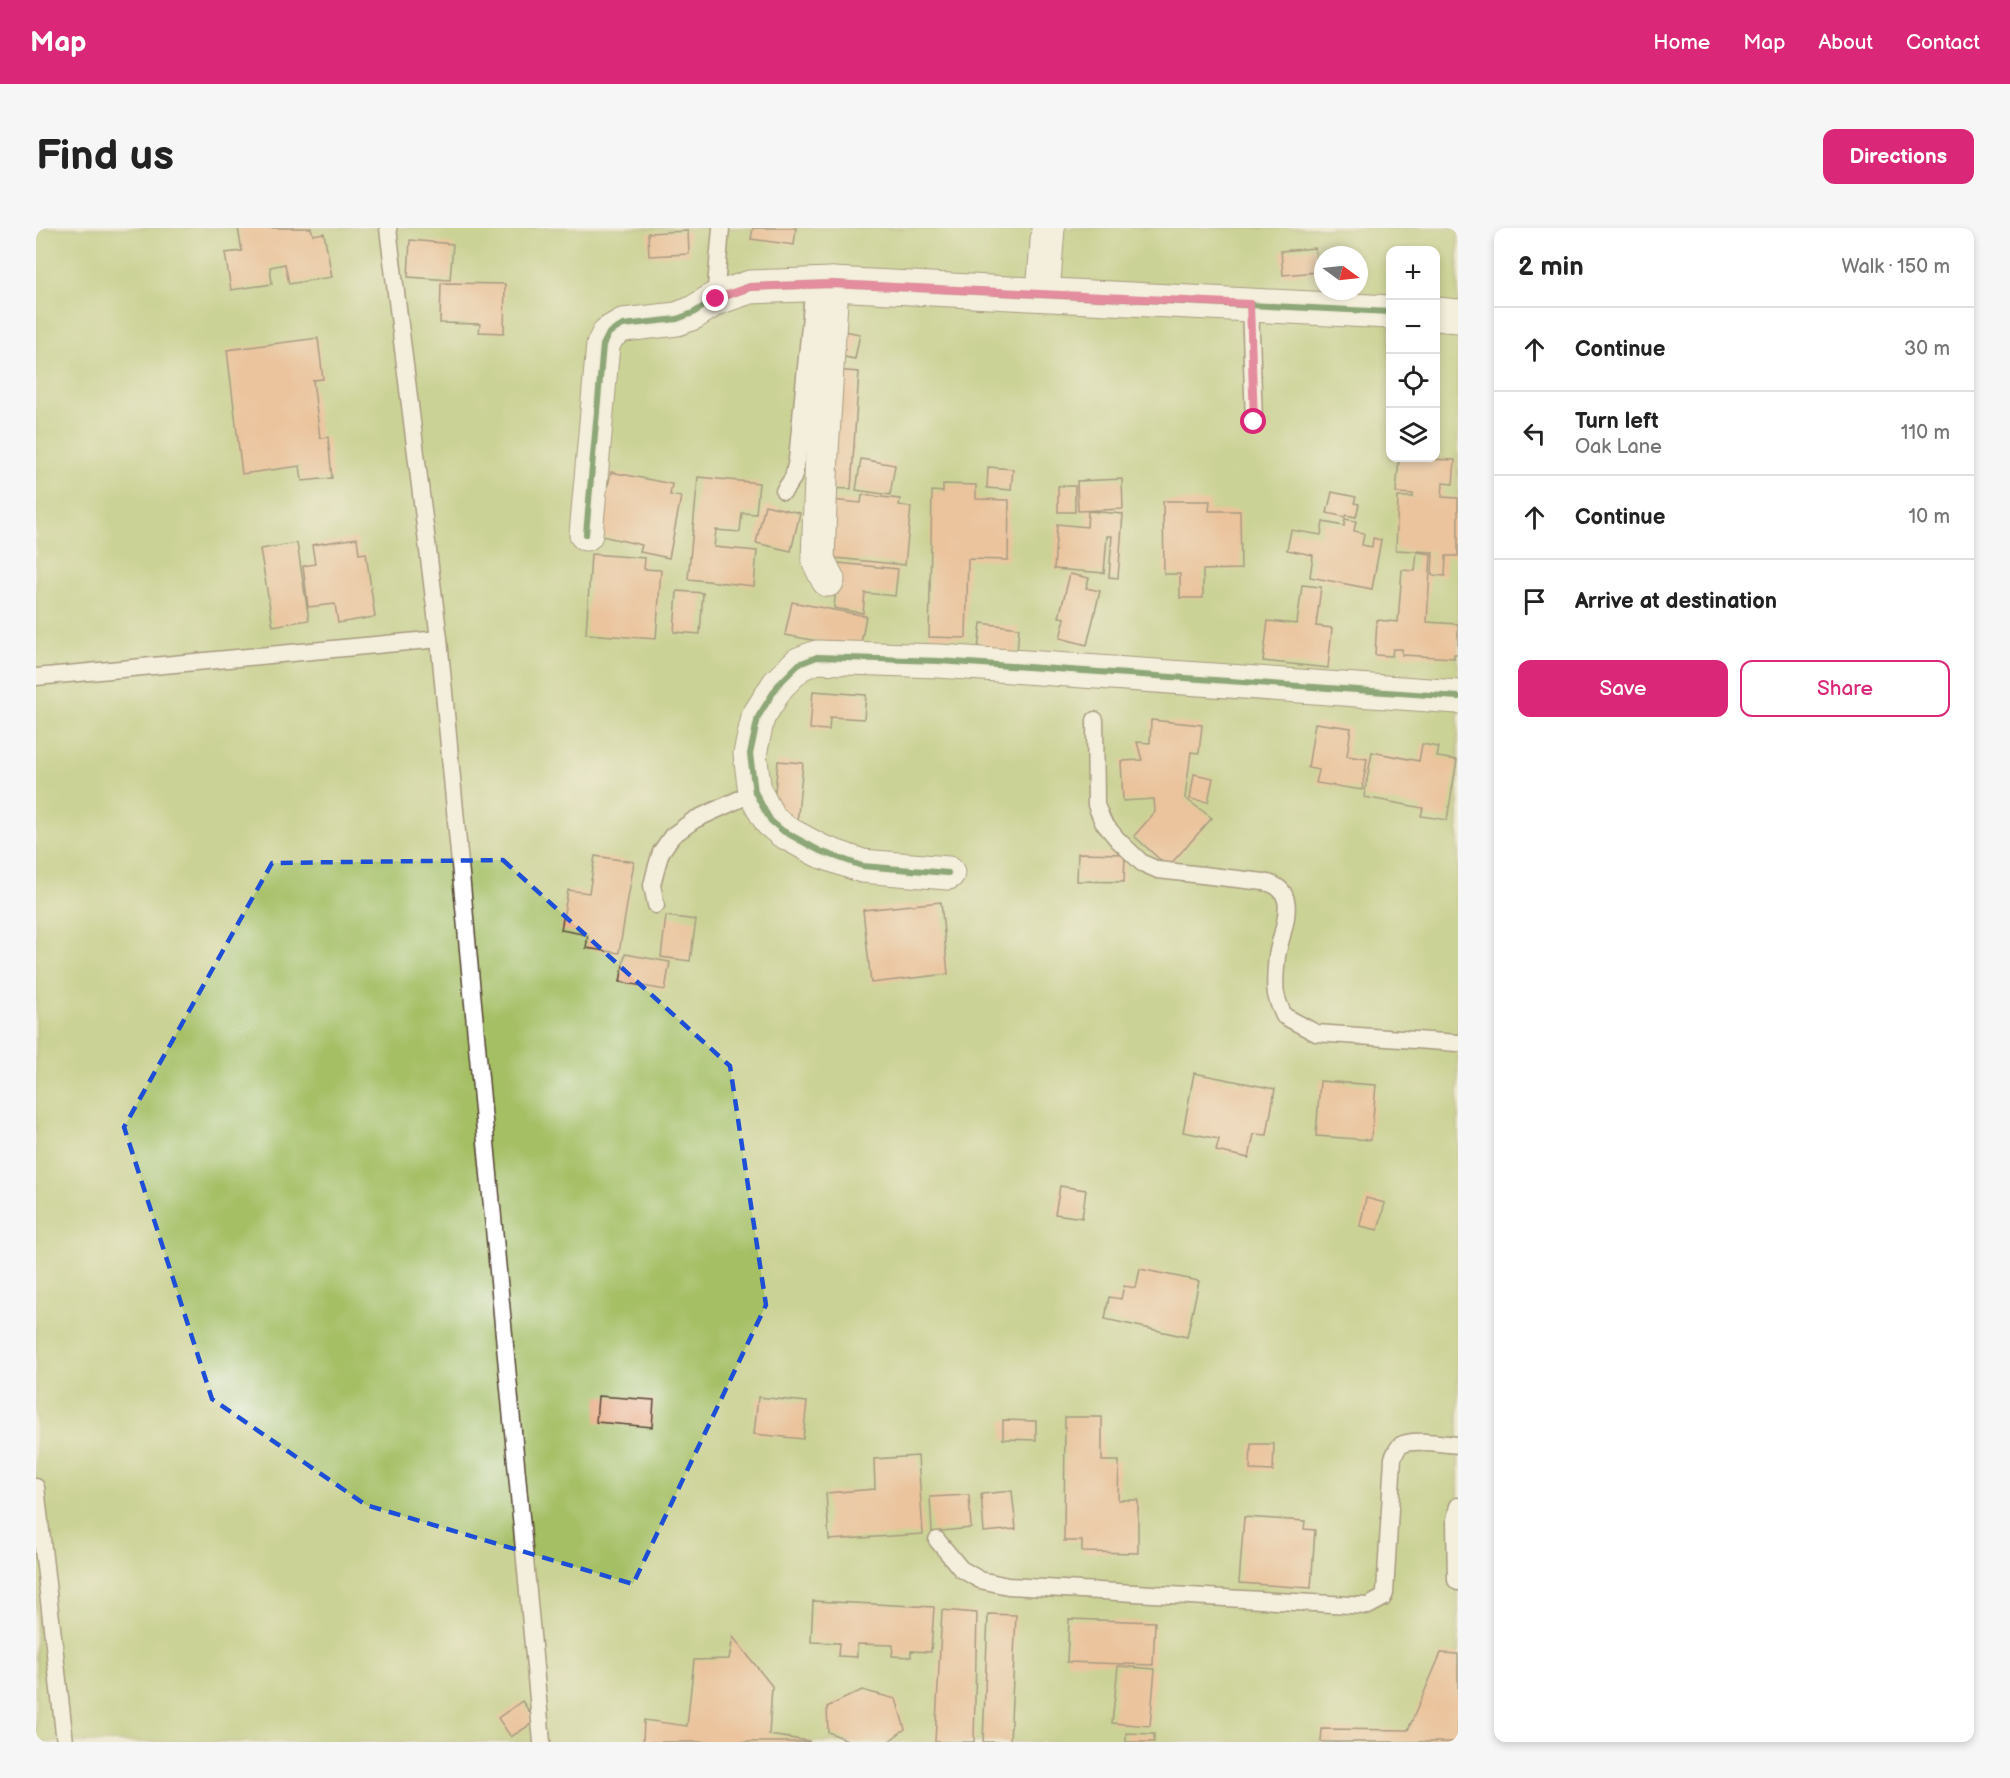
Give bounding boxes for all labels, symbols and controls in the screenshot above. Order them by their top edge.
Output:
text: Map [30,26,86,59]
text: Home [1653,30,1710,55]
text: Map [1743,30,1785,55]
text: About [1818,30,1873,55]
text: Contact [1906,30,1980,55]
button: Directions [1823,129,1974,184]
text: Find us [36,131,174,182]
north arrow [1314,246,1368,300]
map controls [1386,246,1440,462]
button: + [1386,246,1440,300]
text: 2 min [1518,252,1584,283]
text: Walk · 150 m [1841,255,1950,279]
route end [702,285,728,311]
button: − [1386,300,1440,354]
icon: ahead [1518,333,1551,366]
text: Continue [1575,336,1665,363]
text: 30 m [1904,337,1950,361]
button: locate [1386,354,1440,408]
route start [1240,408,1266,434]
button: layers [1386,408,1440,462]
text: Turn left [1575,408,1659,435]
icon: left [1518,417,1551,450]
text: 110 m [1901,421,1950,445]
text: Oak Lane [1575,435,1662,459]
icon: ahead [1518,501,1551,534]
text: Continue [1575,504,1665,531]
text: 10 m [1909,505,1950,529]
icon: arrive [1518,585,1551,618]
text: Arrive at destination [1575,588,1777,615]
button: Save [1518,660,1728,717]
button: Share [1740,660,1950,717]

